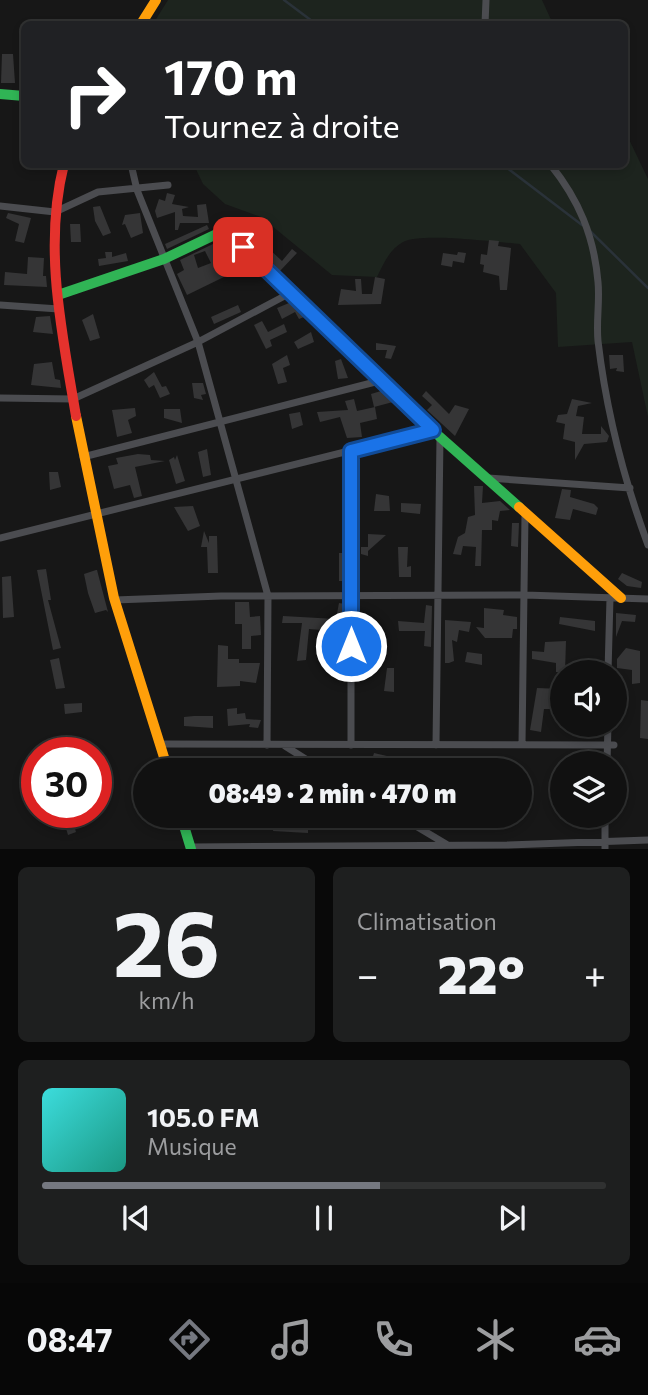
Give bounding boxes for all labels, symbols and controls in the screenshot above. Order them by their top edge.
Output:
text: 170 m [164,45,297,105]
icon: right [49,49,140,140]
text: Tournez à droite [164,105,400,145]
pin [213,217,273,277]
icon: arrive [224,228,262,266]
position arrow [314,609,388,683]
map controls [550,660,627,828]
button: sound [550,660,627,737]
speed limit sign: 30 [21,737,112,828]
button: layers [550,751,627,828]
text: 08:49 · 2 min · 470 m [208,777,457,808]
text: 26 [113,884,220,996]
text: Climatisation [357,907,497,935]
text: 22° [437,941,525,1005]
text: − [357,950,379,997]
text: + [584,950,606,997]
text: km/h [139,986,194,1014]
text: 105.0 FM [147,1101,260,1132]
text: Musique [147,1132,237,1160]
icon: previous [117,1199,155,1237]
icon: pause [305,1199,343,1237]
icon: next [493,1199,531,1237]
icon: directions [165,1315,214,1364]
icon: music [267,1315,316,1364]
icon: phone [369,1315,418,1364]
icon: climate [471,1315,520,1364]
icon: car [573,1315,622,1364]
text: 08:47 [26,1319,113,1359]

